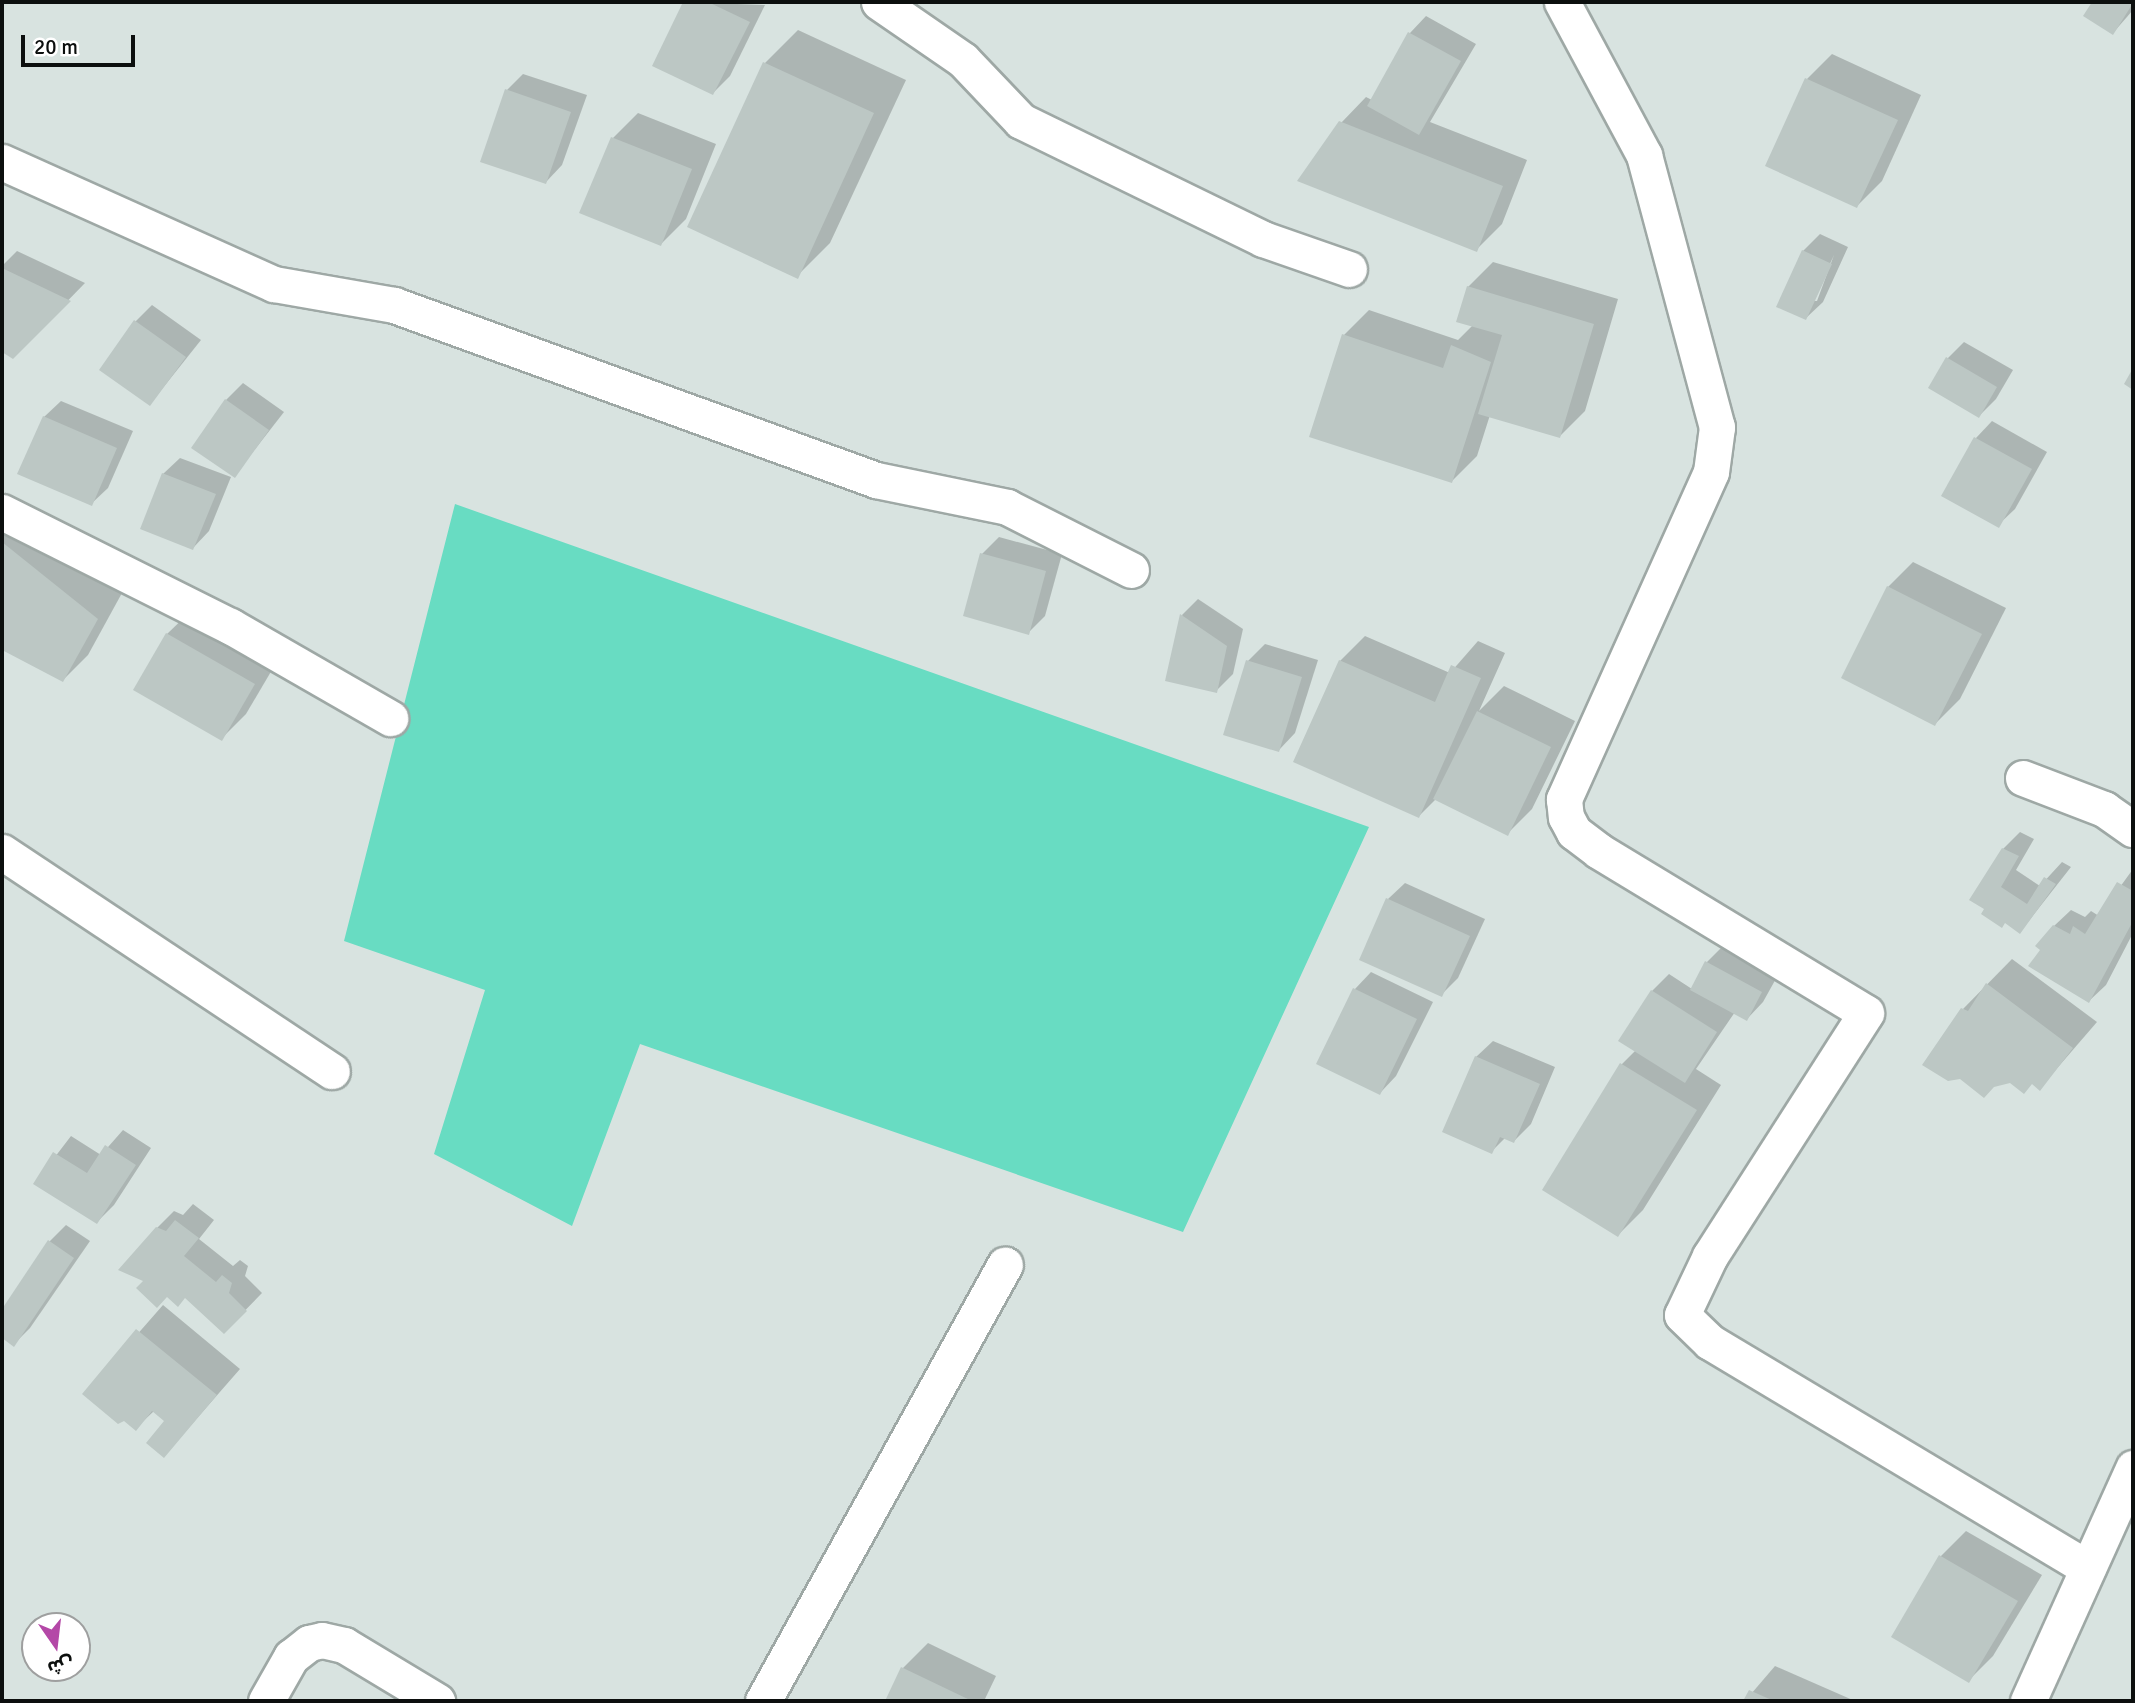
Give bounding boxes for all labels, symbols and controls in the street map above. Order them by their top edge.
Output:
scale bar [24,21,138,65]
text: 20 m [34,34,78,60]
north arrow [21,1612,91,1682]
text: ش [45,1651,76,1680]

